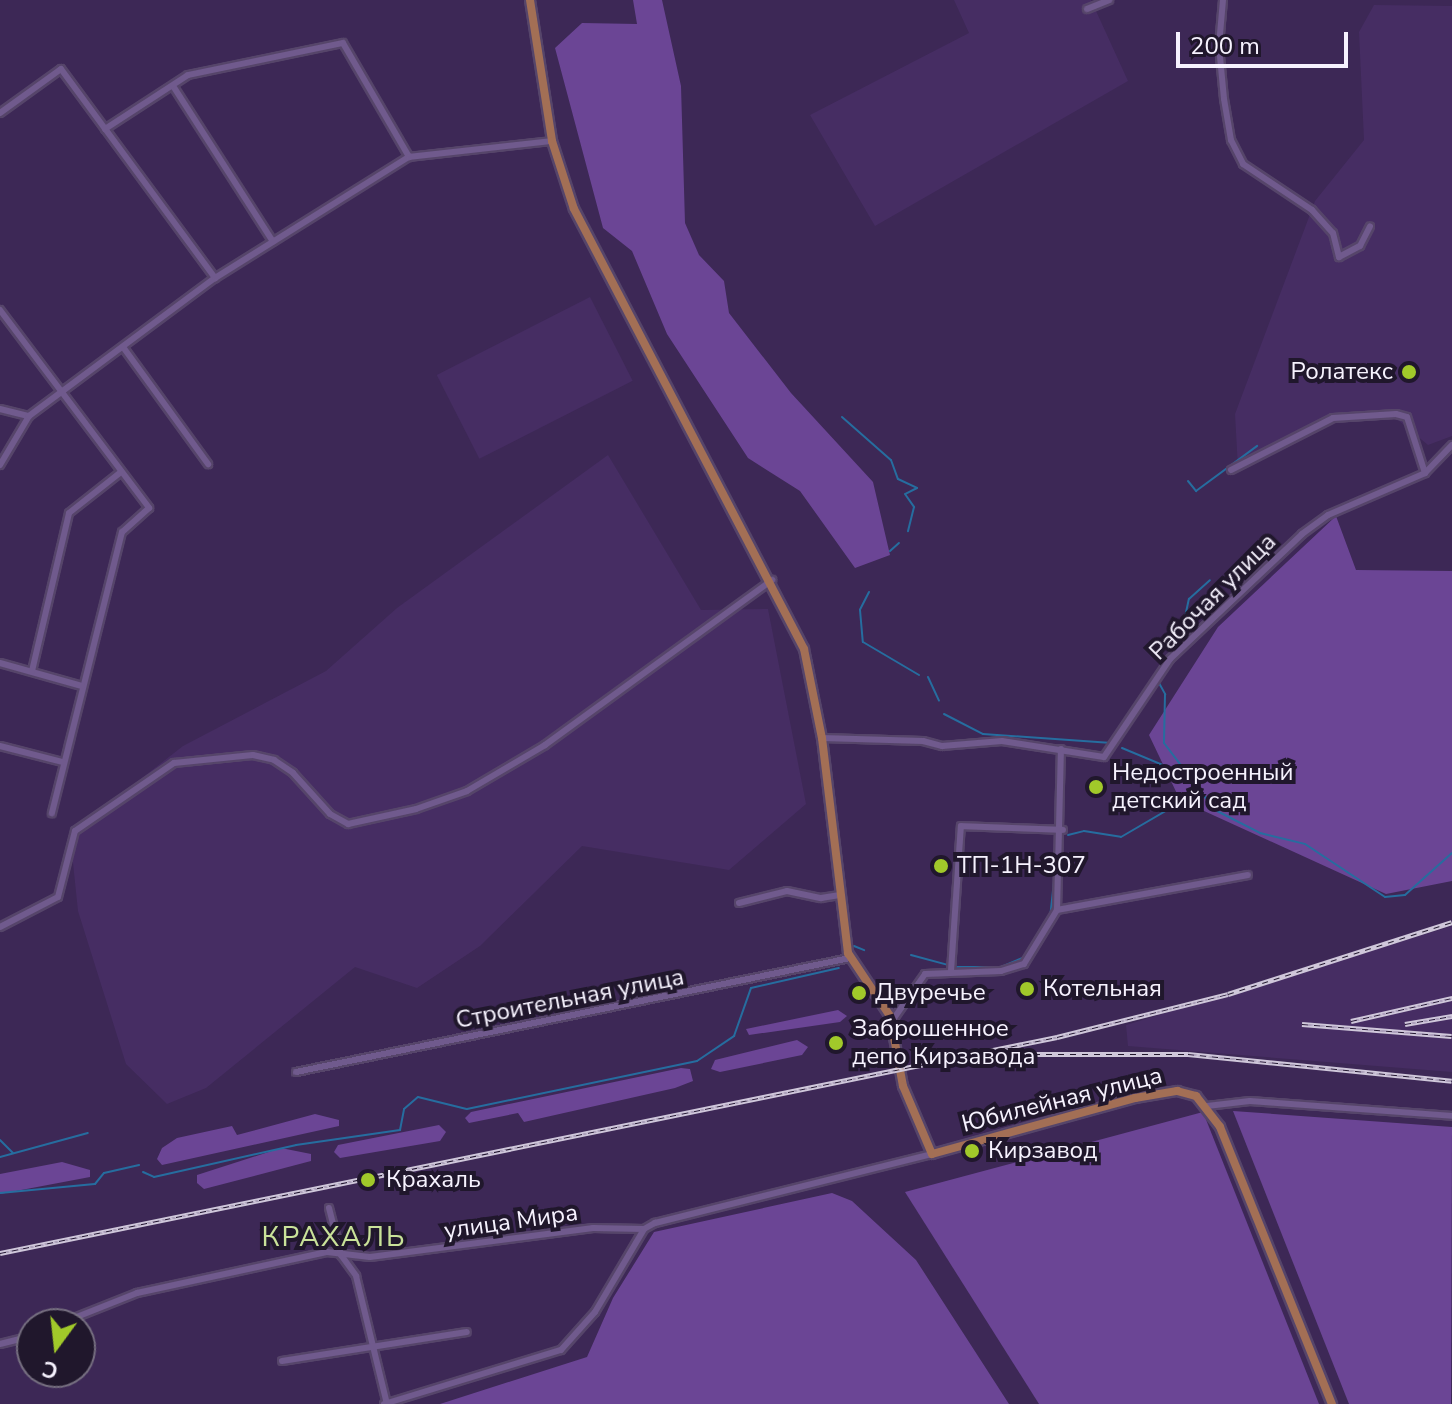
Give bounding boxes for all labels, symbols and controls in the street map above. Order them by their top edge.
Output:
scale bar [1180,16,1352,66]
text: 200 m [1190,30,1260,62]
place label: Ролатекс [1291,358,1393,386]
marker: Ролатекс [1400,363,1418,381]
street label: Рабочая улица [1144,528,1282,666]
place label: Недостроенный детский сад [1112,759,1294,815]
marker: Недостроенный детский сад [1087,778,1105,796]
place label: ТП-1Н-307 [957,852,1086,880]
marker: ТП-1Н-307 [932,857,950,875]
street label: Строительная улица [453,963,687,1035]
place label: Котельная [1043,975,1162,1003]
place label: Двуречье [875,979,986,1007]
marker: Котельная [1018,980,1036,998]
marker: Двуречье [850,984,868,1002]
place label: Заброшенное депо Кирзавода [852,1015,1035,1071]
marker: Заброшенное депо Кирзавода [827,1034,845,1052]
street label: Юбилейная улица [959,1061,1165,1139]
place label: Кирзавод [988,1137,1097,1165]
marker: Кирзавод [963,1142,981,1160]
place label: Крахаль [386,1166,481,1194]
marker: Крахаль [357,1169,379,1191]
street label: улица Мира [442,1198,580,1246]
district label: КРАХАЛЬ [262,1220,406,1254]
north arrow [16,1308,96,1388]
text: С [39,1353,61,1386]

